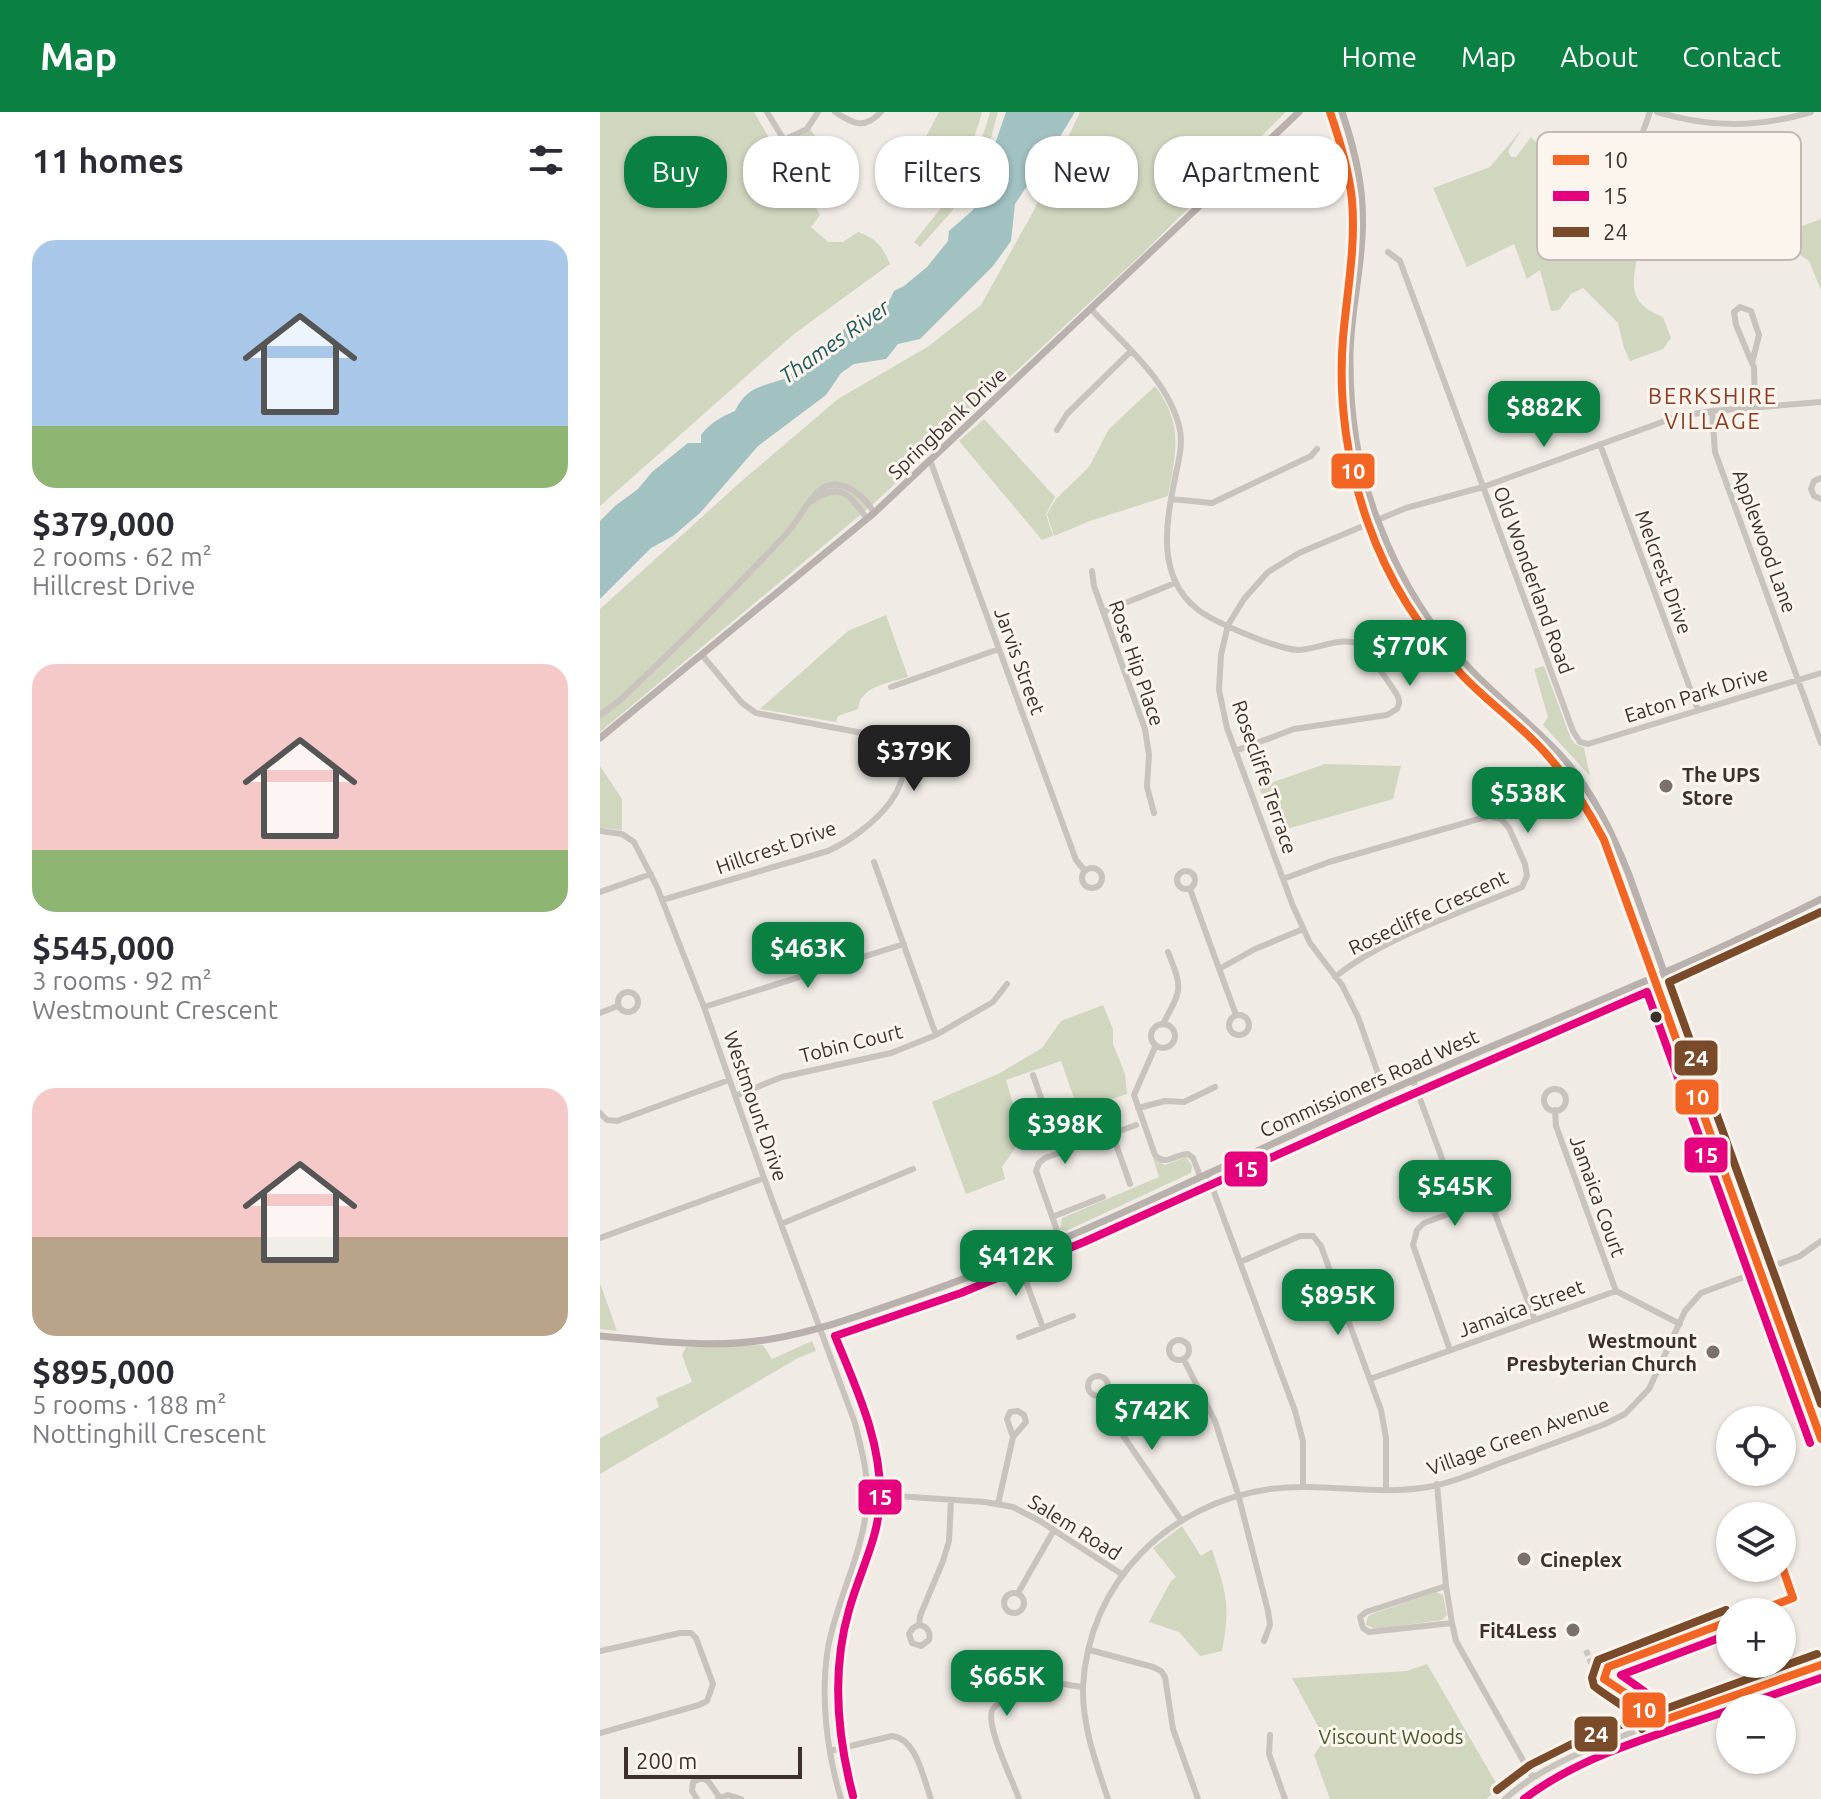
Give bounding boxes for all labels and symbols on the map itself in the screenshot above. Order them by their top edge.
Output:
legend [1537,132,1801,260]
text: 10 [1603,147,1628,172]
text: 15 [1603,183,1628,208]
text: 24 [1603,219,1628,244]
water label: Thames River [774,294,894,388]
street label: Springbank Drive [883,362,1011,484]
pin: $882K [1488,381,1600,449]
district label: BERKSHIRE VILLAGE [1648,383,1778,433]
line badge: 10 [1330,452,1376,490]
text: 10 [1341,458,1365,483]
street label: Applewood Lane [1728,466,1802,616]
street label: Old Wonderland Road [1489,483,1579,677]
street label: Melcrest Drive [1631,507,1697,637]
street label: Rose Hip Place [1105,597,1169,729]
street label: Jarvis Street [990,605,1050,718]
pin: $770K [1354,620,1466,688]
street label: Eaton Park Drive [1622,661,1770,727]
street label: Rosecliffe Terrace [1228,697,1302,857]
pin: $379K [858,725,970,793]
place label: The UPS Store [1682,763,1760,809]
pin: $538K [1472,767,1584,835]
marker: The UPS Store [1657,777,1675,795]
street label: Hillcrest Drive [713,816,839,878]
street label: Rosecliffe Crescent [1345,865,1511,959]
pin: $463K [752,922,864,990]
unlabelled marker [1648,1009,1664,1025]
street label: Tobin Court [797,1019,905,1067]
street label: Commissioners Road West [1256,1024,1482,1142]
street label: Westmount Drive [720,1028,792,1184]
line badge: 24 [1673,1039,1719,1077]
text: 24 [1684,1045,1708,1070]
line badge: 10 [1674,1078,1720,1116]
text: 10 [1685,1084,1709,1109]
pin: $398K [1009,1098,1121,1166]
street label: Jamaica Court [1565,1132,1631,1260]
line badge: 15 [1683,1136,1729,1174]
text: 15 [1694,1142,1718,1167]
line badge: 15 [1223,1150,1269,1188]
text: 15 [1234,1156,1258,1181]
pin: $545K [1399,1160,1511,1228]
pin: $412K [960,1230,1072,1298]
pin: $895K [1282,1269,1394,1337]
street label: Jamaica Street [1455,1274,1587,1341]
place label: Westmount Presbyterian Church [1506,1329,1697,1375]
marker: Westmount Presbyterian Church [1704,1343,1722,1361]
pin: $742K [1096,1384,1208,1452]
street label: Village Green Avenue [1424,1392,1612,1480]
line badge: 15 [857,1478,903,1516]
text: 15 [868,1484,892,1509]
street label: Salem Road [1024,1489,1126,1565]
place label: Cineplex [1540,1548,1622,1571]
marker: Cineplex [1515,1550,1533,1568]
place label: Fit4Less [1479,1619,1557,1642]
marker: Fit4Less [1564,1621,1582,1639]
pin: $665K [951,1650,1063,1718]
line badge: 10 [1621,1691,1667,1729]
text: 10 [1632,1697,1656,1722]
line badge: 24 [1573,1715,1619,1753]
text: 24 [1584,1721,1608,1746]
park label: Viscount Woods [1318,1725,1464,1748]
scale bar [624,1743,802,1779]

